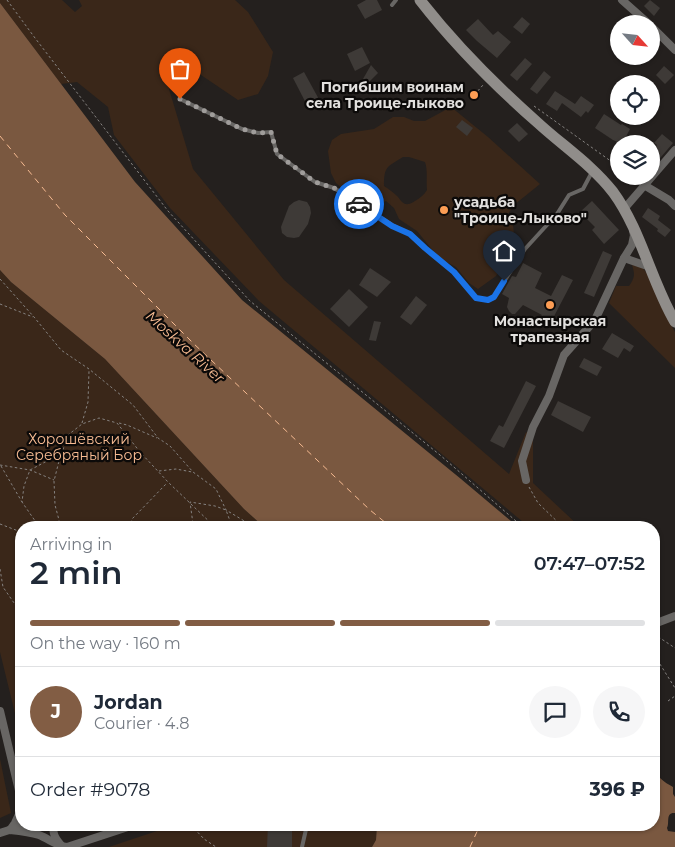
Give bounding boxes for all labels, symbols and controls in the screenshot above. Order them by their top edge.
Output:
north arrow [610,15,660,65]
map controls [610,15,660,185]
pin [159,48,201,99]
icon: bag [166,55,194,83]
button: locate [610,75,660,125]
place label: Погибшим воинам села Троице-лыково [306,78,464,112]
marker: Погибшим воинам села Троице-лыково [468,89,480,101]
button: layers [610,135,660,185]
courier [334,179,384,229]
icon: car [345,190,373,218]
place label: усадьба "Троице-Лыково" [453,193,587,227]
marker: усадьба "Троице-Лыково" [438,204,450,216]
pin [483,230,525,281]
icon: home [490,237,518,265]
marker: Монастырская трапезная [544,299,556,311]
water label: Moskva River [142,306,229,388]
place label: Монастырская трапезная [494,312,606,346]
park label: Хорошёвский Серебряный Бор [16,430,142,464]
text: Arriving in [30,535,112,554]
text: 07:47–07:52 [534,552,645,575]
text: 2 min [30,553,122,592]
text: On the way · 160 m [30,634,181,653]
button: chat [529,686,581,738]
button: phone [593,686,645,738]
text: Jordan [94,691,163,714]
text: J [51,700,61,723]
text: Courier · 4.8 [94,714,190,733]
text: Order #9078 [30,778,150,801]
text: 396 ₽ [589,778,645,801]

